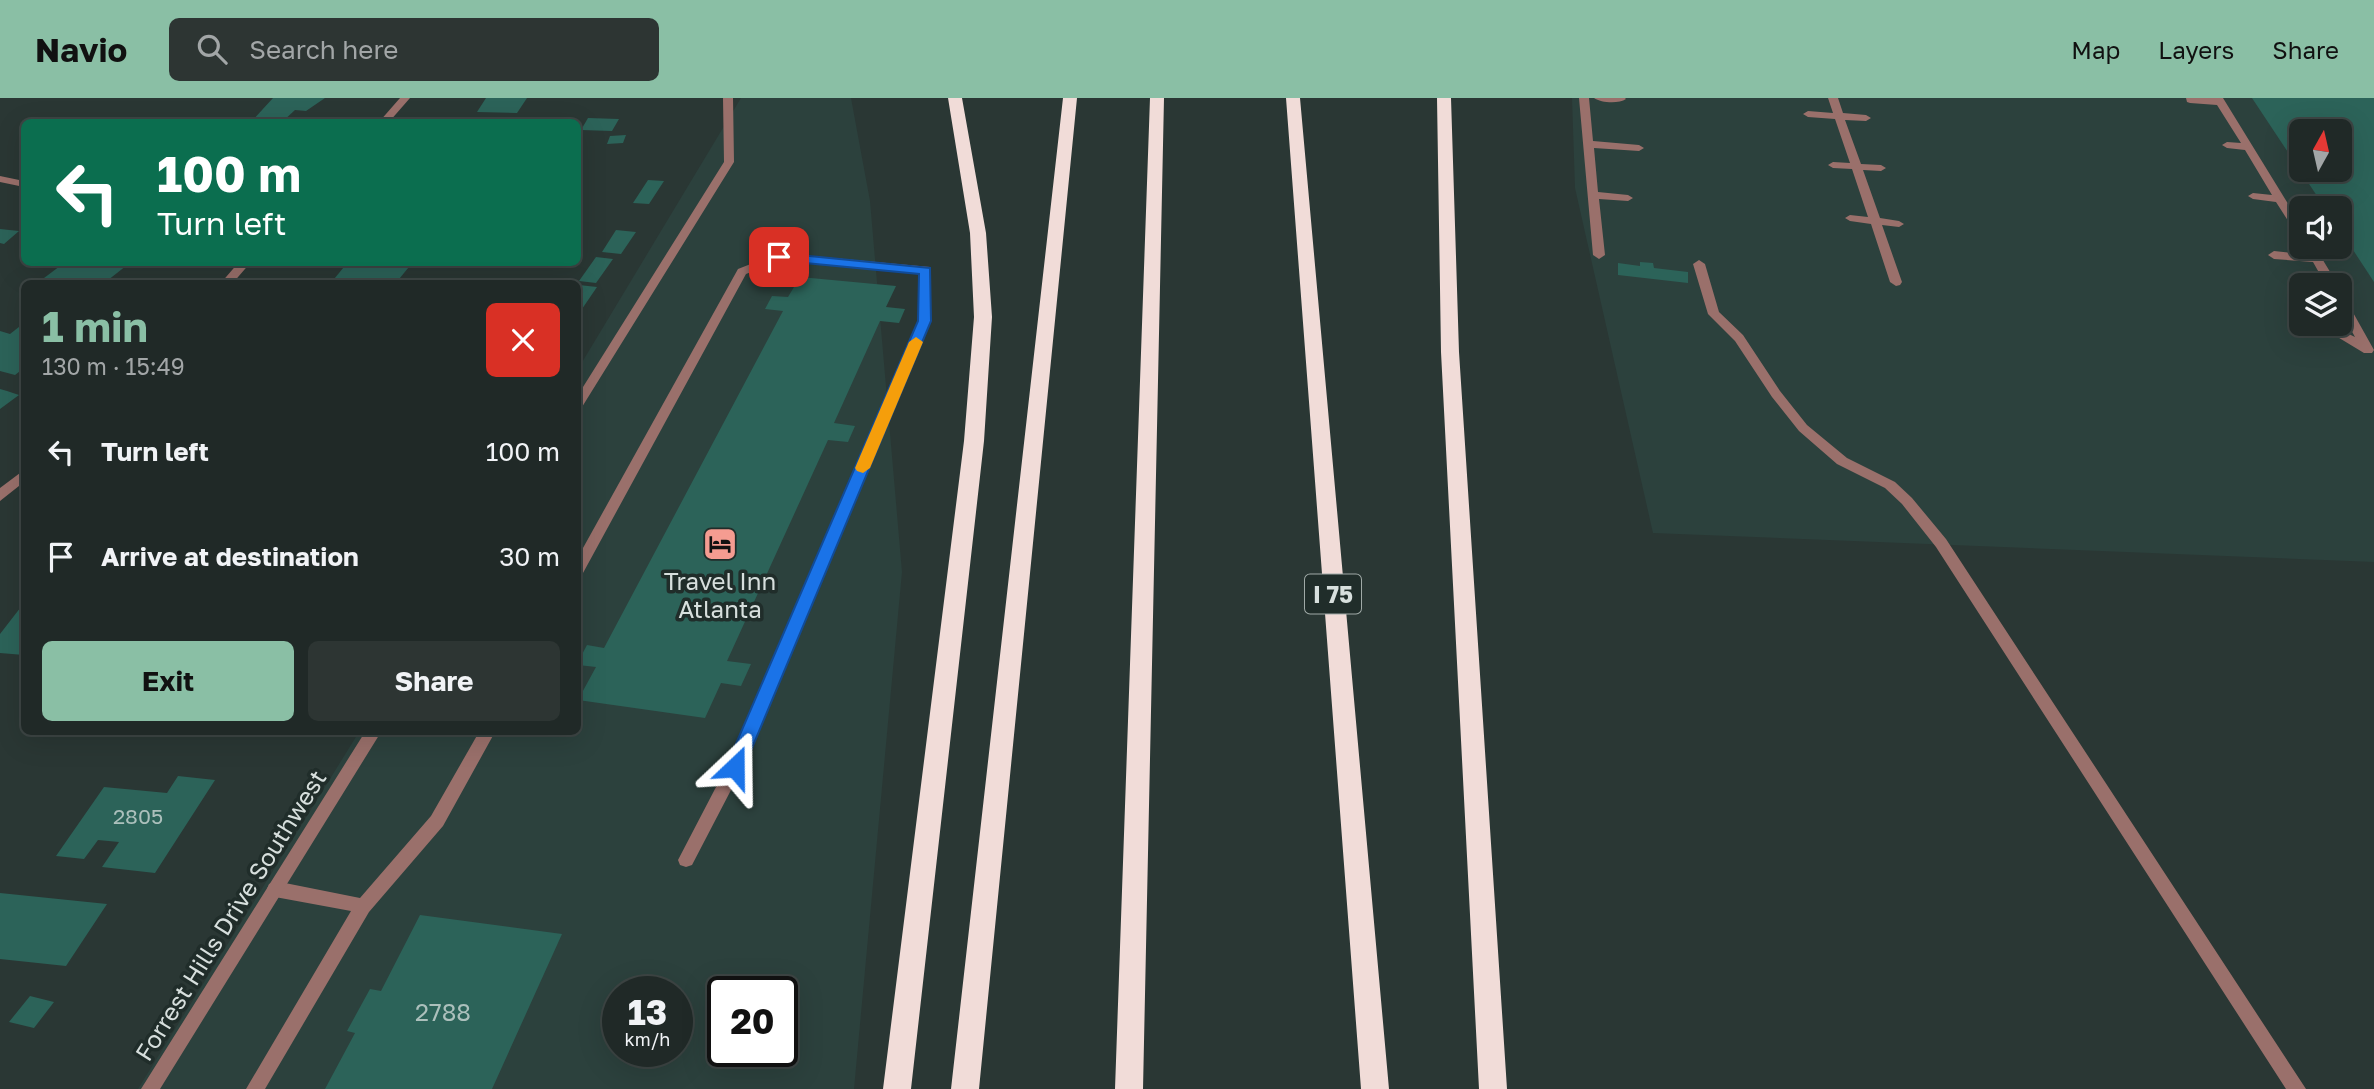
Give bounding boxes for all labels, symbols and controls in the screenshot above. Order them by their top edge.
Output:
search box [169,18,659,81]
text: Navio [35,30,127,69]
icon: search [193,30,231,68]
text: Search here [249,34,398,65]
text: Map [2071,35,2120,64]
text: Layers [2158,35,2234,64]
text: Share [2272,35,2339,64]
north arrow [2289,119,2352,182]
map controls [2289,119,2352,336]
text: 100 m [157,144,301,203]
icon: left [42,147,133,238]
button: sound [2289,196,2352,259]
text: Turn left [157,204,286,242]
pin [749,227,809,287]
icon: arrive [760,238,798,276]
button: layers [2289,273,2352,336]
text: 1 min [42,301,148,351]
button: close [486,303,560,377]
text: 130 m · 15:49 [42,352,185,380]
icon: left [42,433,80,471]
text: Turn left [101,436,209,467]
text: 100 m [486,436,560,467]
hotel icon: Travel Inn Atlanta [701,525,739,563]
icon: arrive [42,538,80,576]
text: Arrive at destination [101,541,359,572]
text: 30 m [499,541,560,572]
place label: Travel Inn Atlanta [664,566,776,623]
road number: I 75 [1305,574,1361,614]
button: Exit [42,641,294,721]
button: Share [308,641,560,721]
position arrow [698,730,772,804]
street label: Forrest Hills Drive Southwest [128,764,332,1066]
house number: 2805 [113,803,163,829]
speed limit sign: 20 [707,976,798,1067]
text: 13 [628,991,667,1033]
house number: 2788 [415,997,471,1026]
text: km/h [625,1028,670,1050]

